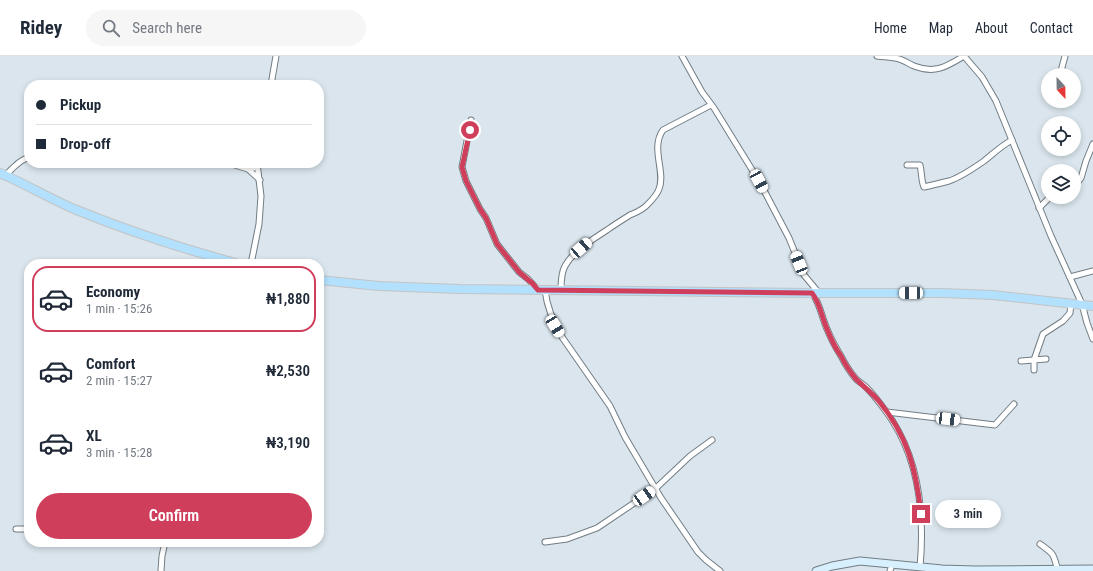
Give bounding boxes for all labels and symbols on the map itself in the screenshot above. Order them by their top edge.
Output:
north arrow [1041,68,1081,108]
route start [461,121,479,139]
car [748,168,770,194]
car [568,236,594,260]
car [789,250,809,276]
car [899,287,923,299]
car [544,313,566,339]
car [935,412,961,426]
car [631,484,657,508]
callout: 3 min [935,500,1001,528]
route end [912,505,930,523]

